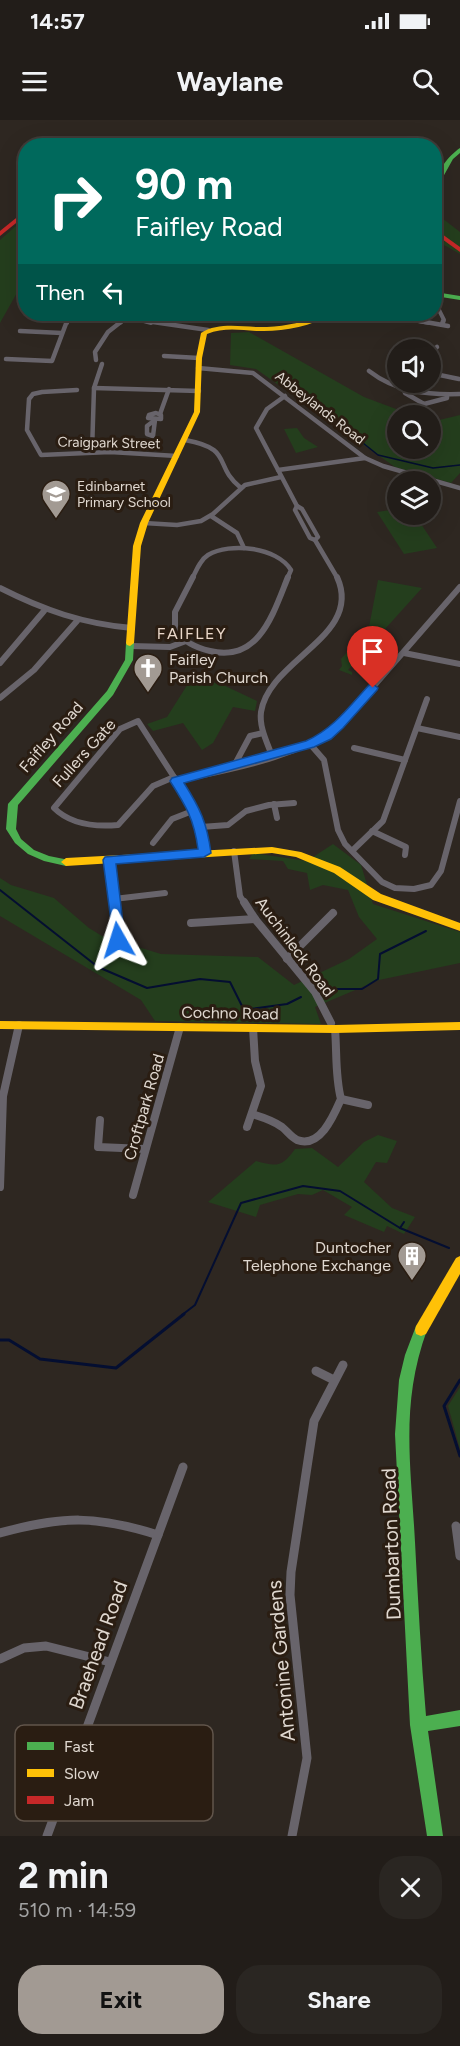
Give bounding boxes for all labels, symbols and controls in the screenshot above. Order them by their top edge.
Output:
text: 14:57 [30,8,85,35]
icon: menu [18,65,51,98]
text: Waylane [177,65,283,98]
icon: search [409,65,442,98]
text: 90 m [135,159,233,210]
icon: right [36,162,114,240]
text: Faifley Road [135,210,283,243]
icon: left [97,276,130,309]
text: Then [36,279,85,306]
map controls [387,339,441,525]
button: sound [387,339,441,393]
street label: Abbeylands Road [272,368,368,448]
button: search [387,405,441,459]
street label: Craigpark Street [57,434,161,452]
button: layers [387,471,441,525]
school or university icon: Edinbarnet Primary School [40,478,72,520]
place label: Edinbarnet Primary School [77,478,171,511]
district label: FAIFLEY [157,624,227,643]
pin [347,626,398,688]
icon: arrive [356,635,389,668]
place label: Faifley Parish Church [169,650,268,687]
church icon: Faifley Parish Church [132,652,164,694]
street label: Faifley Road [15,698,87,776]
street label: Fullers Gate [48,715,120,791]
street label: Auchinleck Road [251,894,339,1000]
position arrow [86,908,150,972]
street label: Cochno Road [181,1003,279,1023]
street label: Croftpark Road [120,1052,168,1162]
place label: Duntocher Telephone Exchange [243,1238,392,1275]
building icon: Duntocher Telephone Exchange [396,1240,428,1282]
street label: Dumbarton Road [376,1468,406,1620]
street label: Braehead Road [64,1577,132,1713]
street label: Antonine Gardens [262,1579,300,1743]
legend [15,1725,213,1821]
text: Fast [64,1737,94,1756]
text: Slow [64,1764,99,1783]
text: Jam [64,1791,94,1810]
text: 2 min [18,1854,109,1897]
button: close [379,1856,442,1919]
text: 510 m · 14:59 [18,1898,136,1922]
button: Exit [18,1965,224,2034]
button: Share [236,1965,442,2034]

